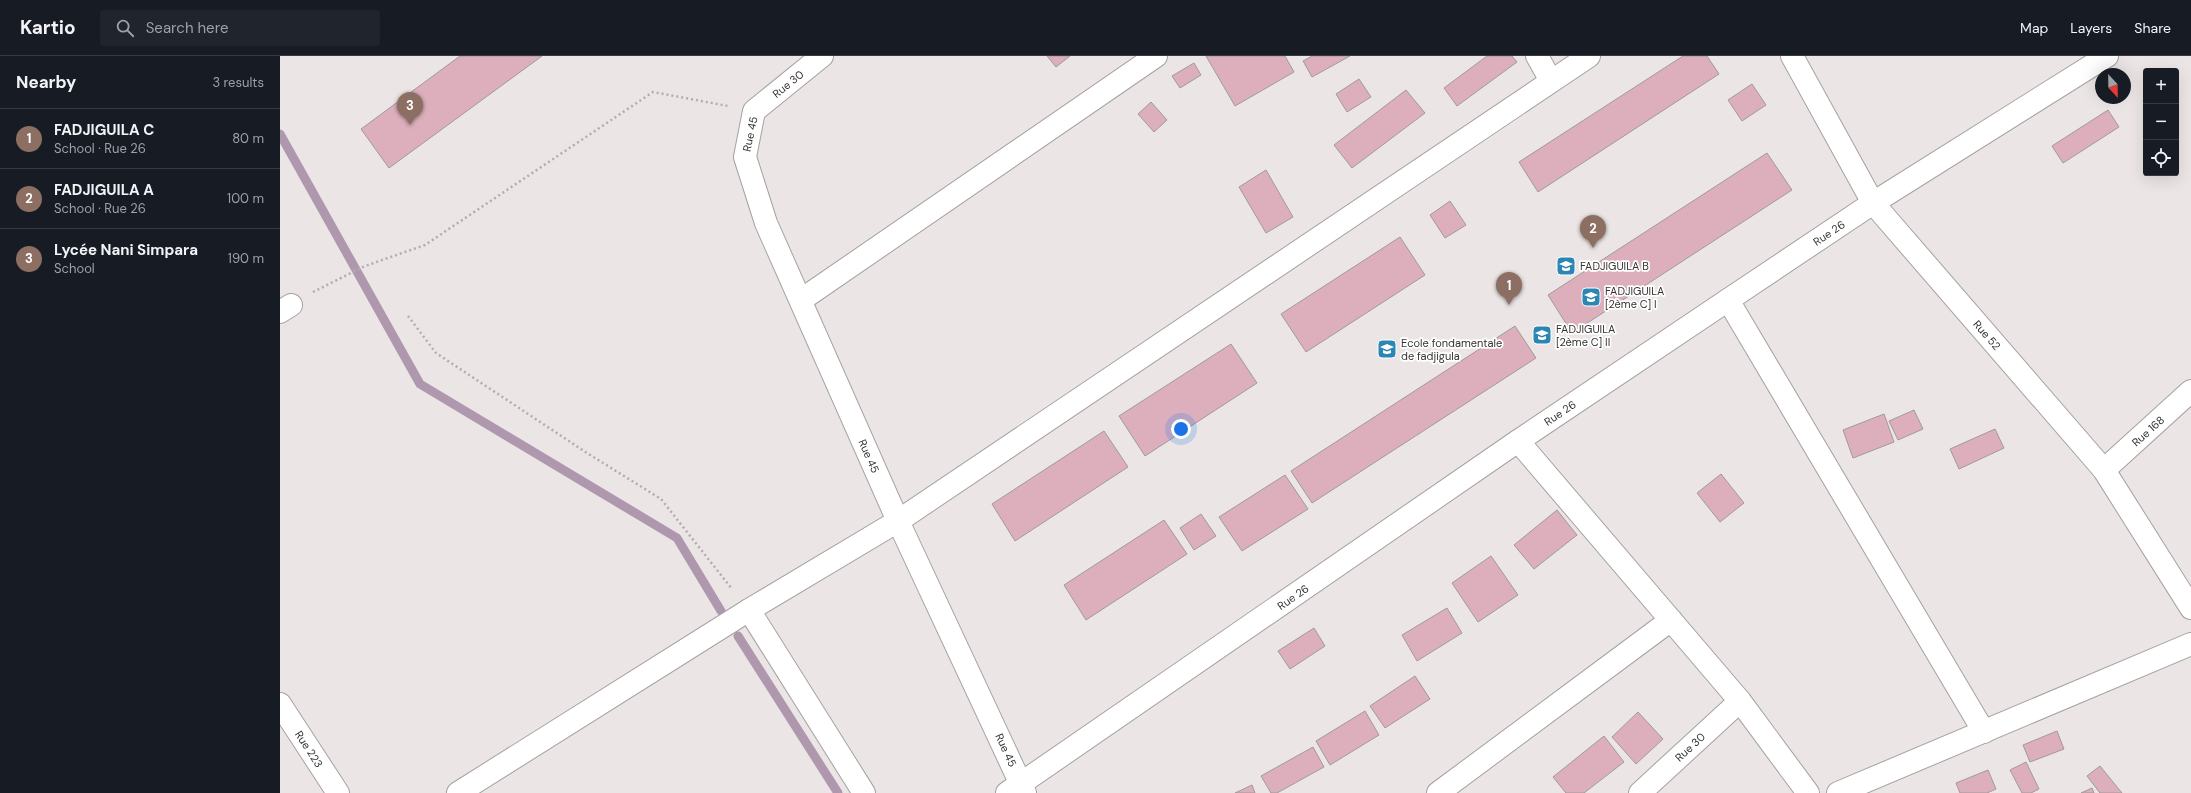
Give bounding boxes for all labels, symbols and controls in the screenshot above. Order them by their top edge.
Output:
search box [100,10,380,46]
text: Kartio [20,15,76,40]
icon: search [114,17,136,39]
text: Search here [146,18,228,38]
text: Map [2020,19,2048,37]
text: Layers [2070,19,2112,37]
text: Share [2134,19,2171,37]
street label: Rue 30 [770,67,806,101]
north arrow [2095,68,2131,104]
map controls [2143,68,2179,176]
button: + [2143,68,2179,104]
text: Nearby [16,71,76,93]
text: 3 results [212,74,264,91]
pin: 3 [397,92,423,125]
button: − [2143,104,2179,140]
street label: Rue 45 [739,115,761,153]
text: FADJIGUILA C [54,120,154,140]
text: 1 [27,130,31,147]
text: 80 m [232,130,264,147]
text: School · Rue 26 [54,140,146,157]
button: locate [2143,140,2179,176]
text: FADJIGUILA A [54,180,154,200]
text: 2 [25,190,33,207]
text: 100 m [227,190,264,207]
text: School · Rue 26 [54,200,146,217]
pin: 2 [1580,215,1606,248]
street label: Rue 26 [1810,217,1848,249]
text: Lycée Nani Simpara [54,240,198,260]
text: 3 [25,250,33,267]
text: 190 m [228,250,264,267]
school or university icon: FADJIGUILA B [1555,255,1577,277]
place label: FADJIGUILA B [1580,259,1649,273]
text: School [54,260,95,277]
pin: 1 [1496,272,1522,305]
place label: FADJIGUILA [2ème C] I [1605,284,1664,311]
school or university icon: FADJIGUILA [2ème C] I [1580,286,1602,308]
street label: Rue 52 [1970,317,2004,353]
place label: FADJIGUILA [2ème C] II [1556,322,1615,349]
school or university icon: FADJIGUILA [2ème C] II [1531,324,1553,346]
place label: Ecole fondamentale de fadjigula [1401,336,1502,363]
school or university icon: Ecole fondamentale de fadjigula [1376,338,1398,360]
street label: Rue 26 [1541,397,1579,429]
street label: Rue 168 [2129,413,2167,449]
your location [1171,419,1191,439]
street label: Rue 45 [855,437,883,475]
street label: Rue 26 [1275,581,1312,613]
street label: Rue 223 [292,728,326,770]
street label: Rue 30 [1672,730,1708,764]
street label: Rue 45 [992,731,1020,769]

